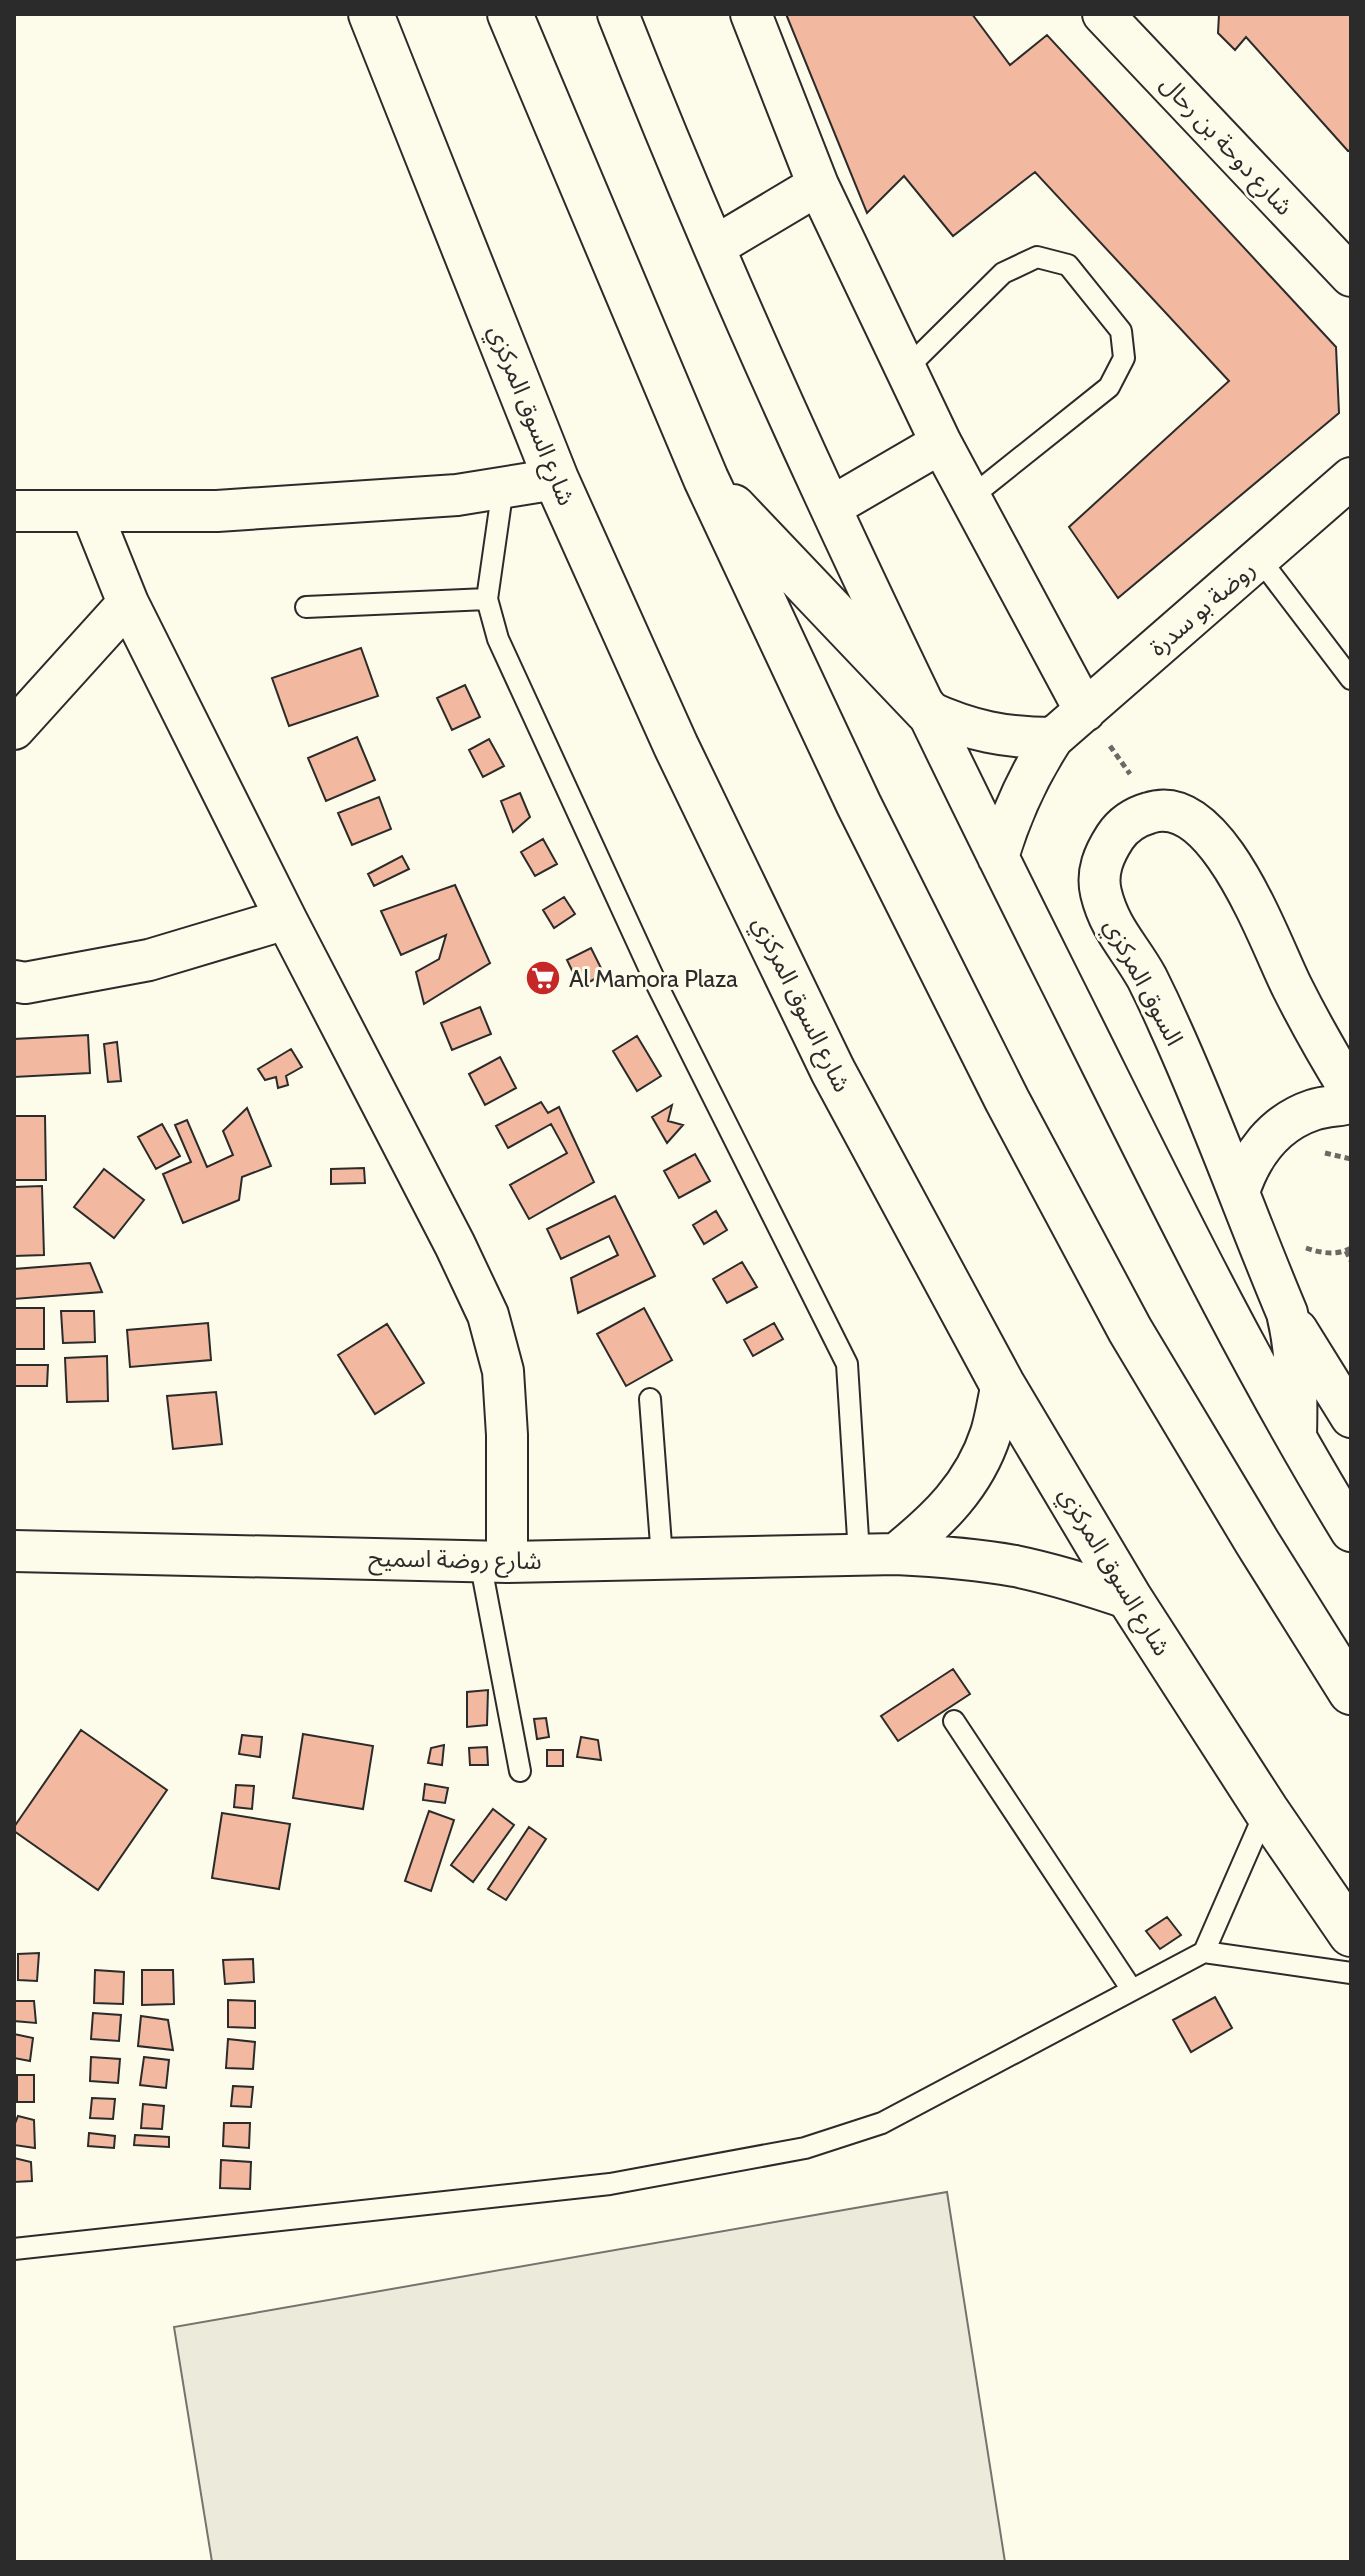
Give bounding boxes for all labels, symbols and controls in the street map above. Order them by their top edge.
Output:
street label: شارع دوحة بن رحال [1153,69,1299,223]
street label: شارع السوق المركزي [478,321,581,511]
street label: روضة بو سدرة [1143,554,1261,662]
street label: شارع السوق المركزي [743,911,857,1099]
street label: السوق المركزي [1094,914,1190,1053]
supermarket icon: Al Mamora Plaza [524,959,562,997]
place label: Al Mamora Plaza [569,964,738,993]
street label: شارع السوق المركزي [1049,1481,1177,1663]
street label: شارع روضة اسميح [368,1543,542,1578]

